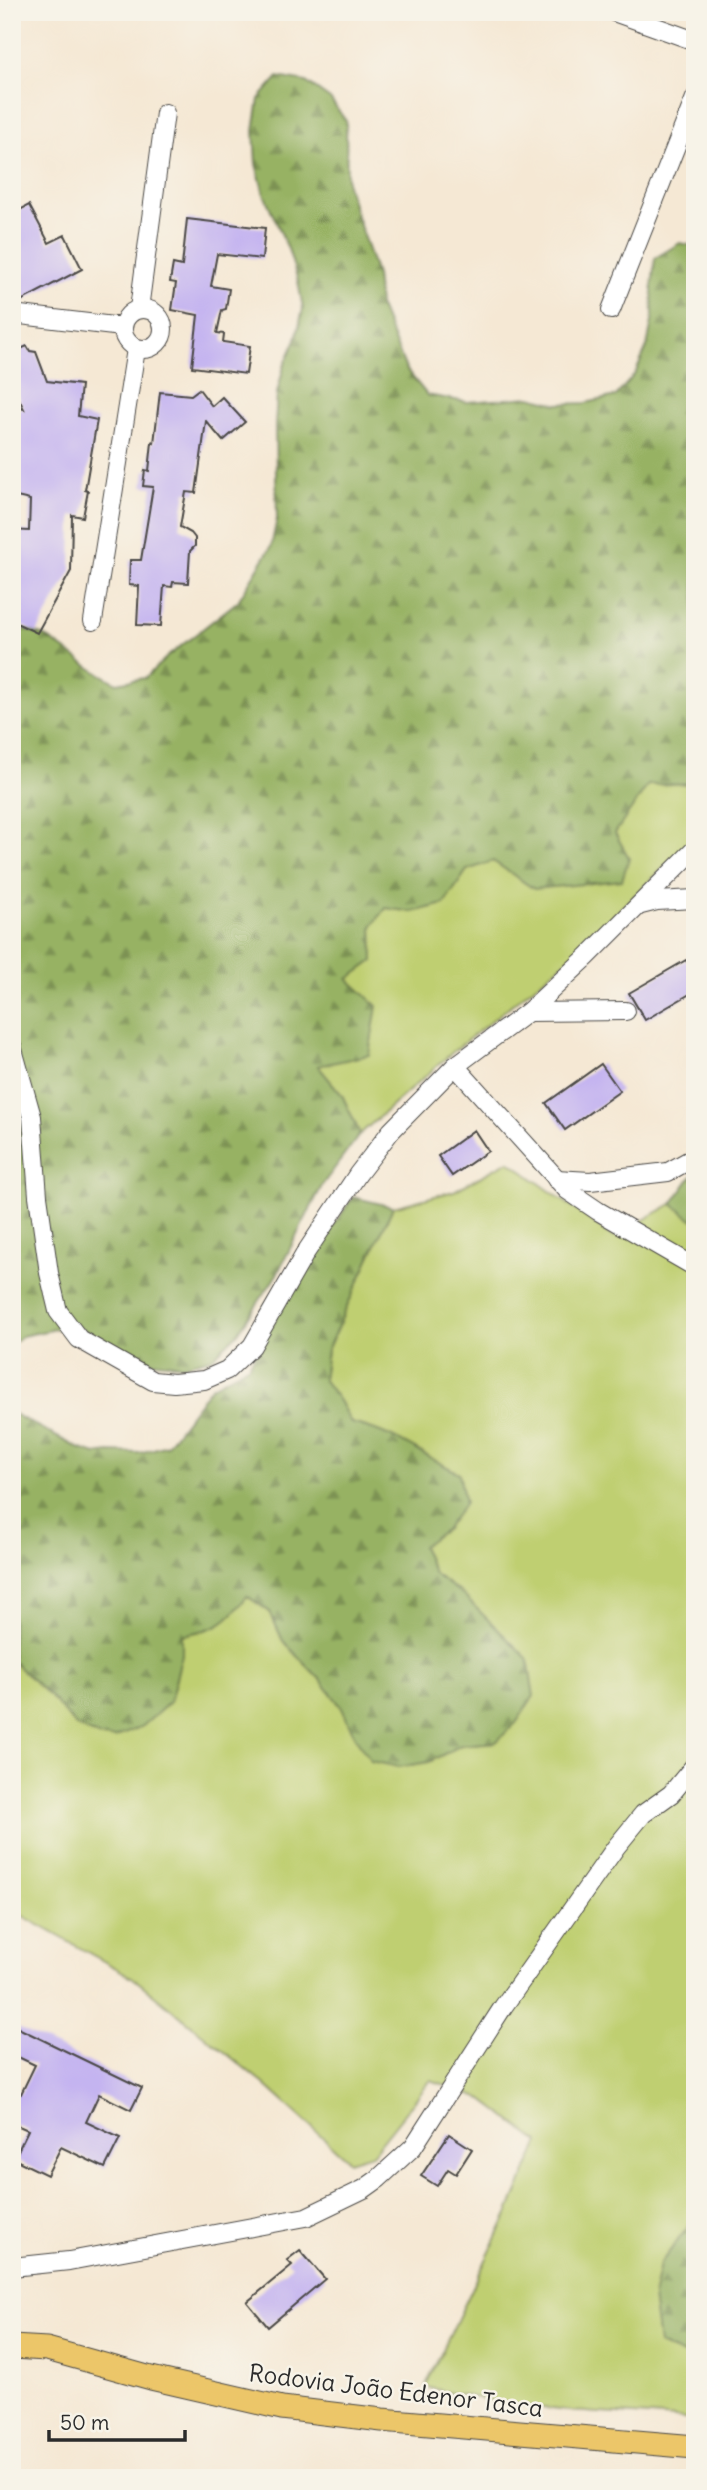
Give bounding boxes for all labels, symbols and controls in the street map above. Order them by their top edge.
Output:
street label: Rodovia João Edenor Tasca [247,2357,545,2423]
scale bar [49,2399,186,2443]
text: 50 m [60,2409,109,2436]

